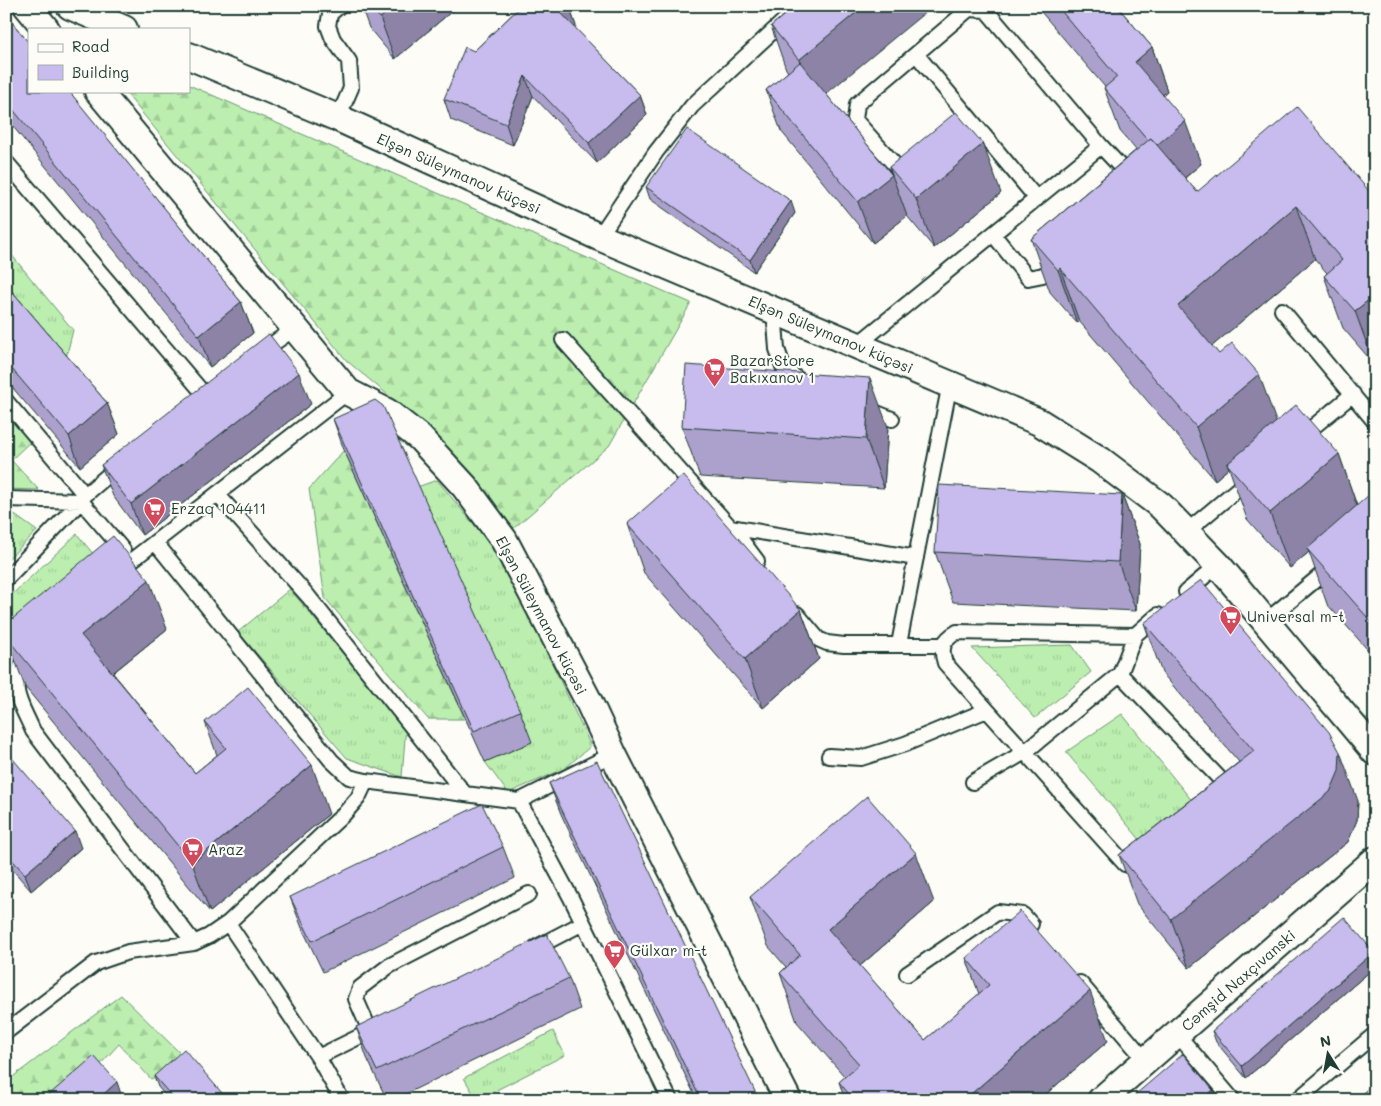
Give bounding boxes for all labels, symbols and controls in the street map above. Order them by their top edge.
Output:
legend [28,28,190,92]
text: Road [72,36,109,56]
text: Building [72,62,129,82]
street label: Elşən Süleymanov küçəsi [374,128,544,218]
street label: Elşən Süleymanov küçəsi [746,290,916,378]
place label: BazarStore Bakıxanov 1 [730,350,815,387]
supermarket icon: BazarStore Bakıxanov 1 [702,357,726,388]
supermarket icon: Erzaq 104411 [143,496,167,527]
place label: Erzaq 104411 [171,498,266,518]
street label: Elşən Süleymanov küçəsi [492,532,592,698]
supermarket icon: Universal m-t [1219,604,1243,635]
place label: Universal m-t [1247,606,1345,626]
supermarket icon: Araz [180,837,204,868]
place label: Araz [208,839,244,859]
street label: Cəmşid Naxçıvanski [1177,925,1299,1035]
supermarket icon: Gülxar m-t [602,938,626,969]
place label: Gülxar m-t [630,940,707,960]
north arrow [1304,1028,1354,1078]
text: N [1318,1030,1332,1051]

